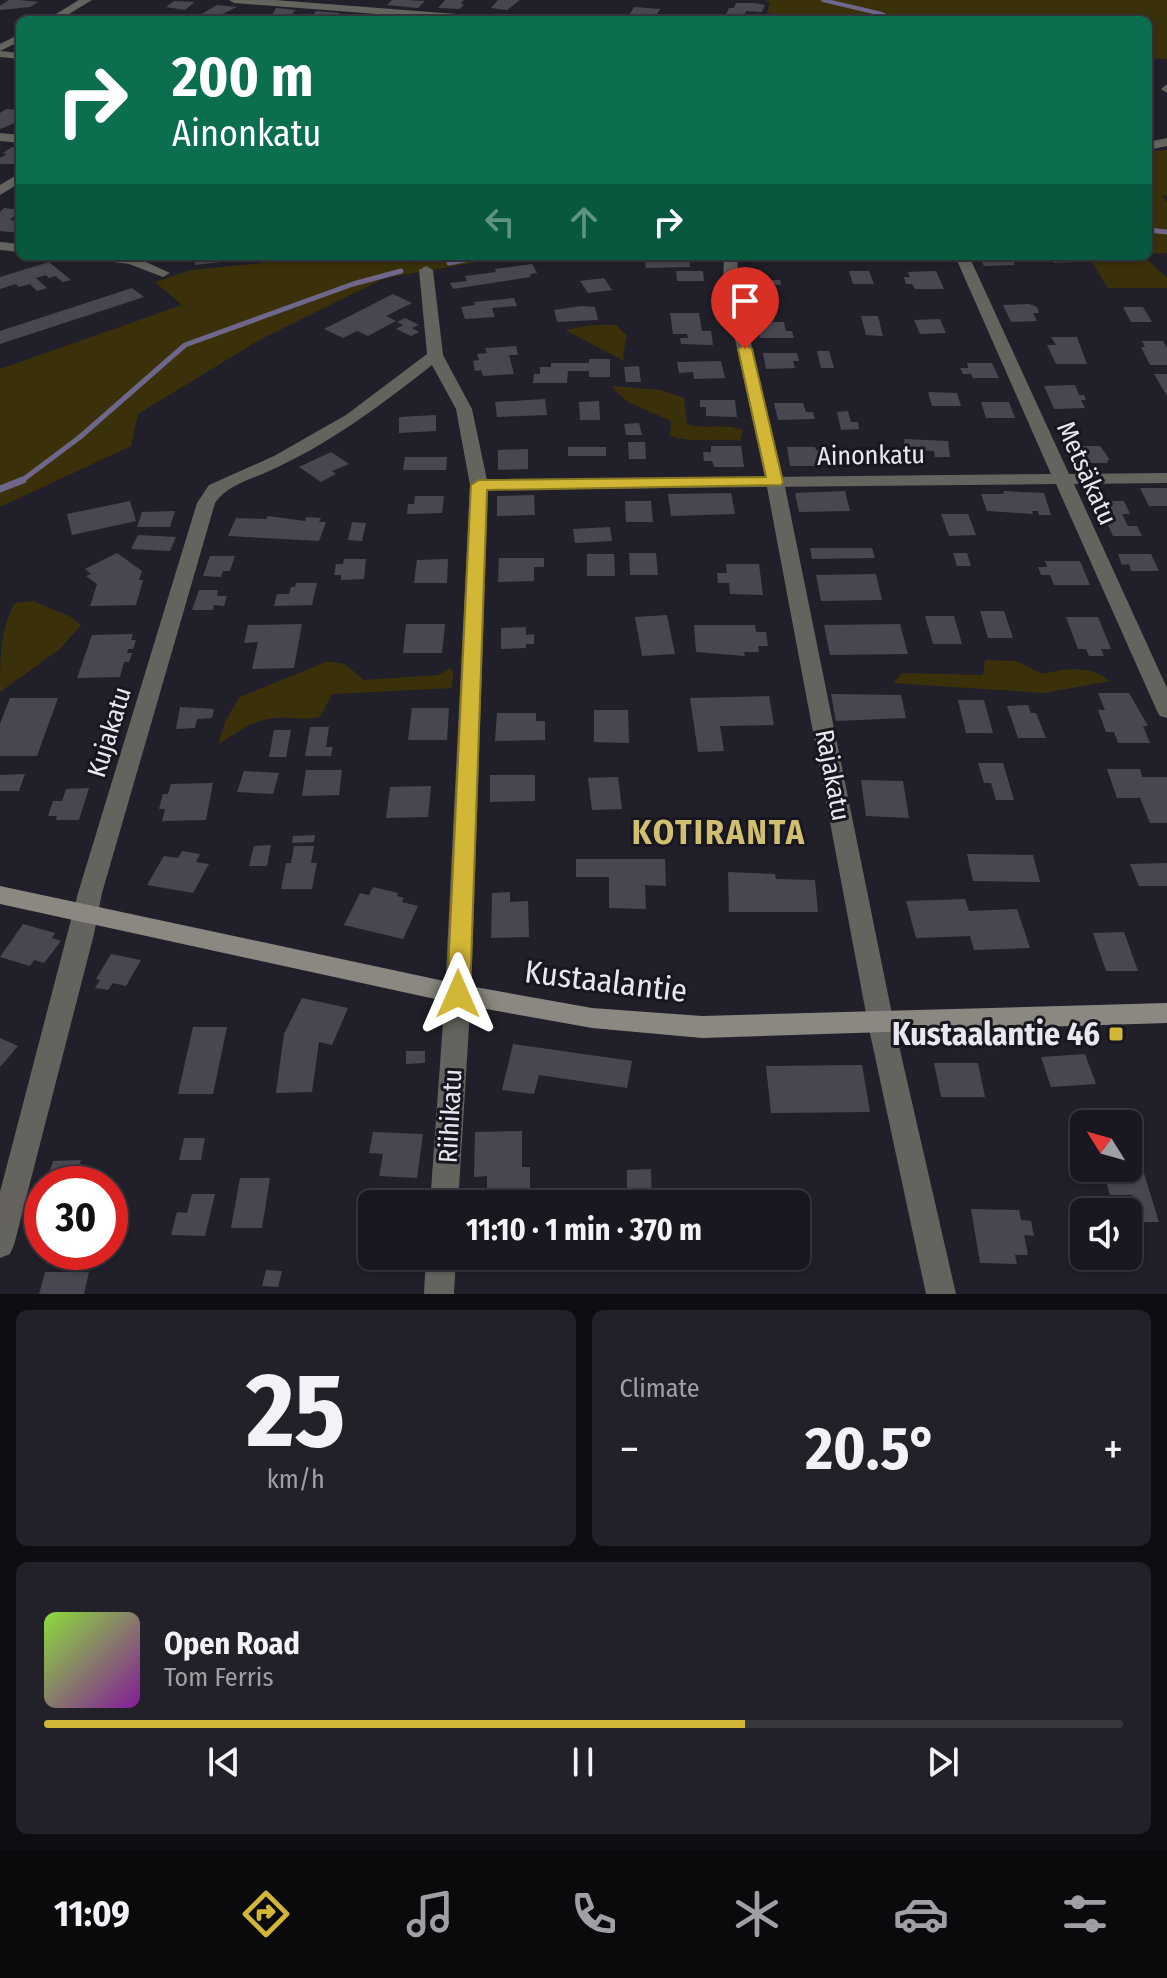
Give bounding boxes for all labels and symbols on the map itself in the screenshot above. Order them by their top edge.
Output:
pin [711,267,779,349]
street label: Metsäkatu [1050,417,1123,530]
street label: Ainonkatu [817,439,925,472]
street label: Kujakatu [81,683,138,781]
street label: Rajakatu [808,727,857,823]
district label: KOTIRANTA [632,812,806,853]
position arrow [416,952,500,1036]
street label: Kustaalantie [523,952,689,1010]
place label: Kustaalantie 46 [892,1015,1100,1053]
marker: Kustaalantie 46 [1107,1025,1125,1043]
street label: Riihikatu [433,1068,468,1164]
north arrow [1070,1110,1142,1182]
speed limit sign: 30 [24,1166,128,1270]

